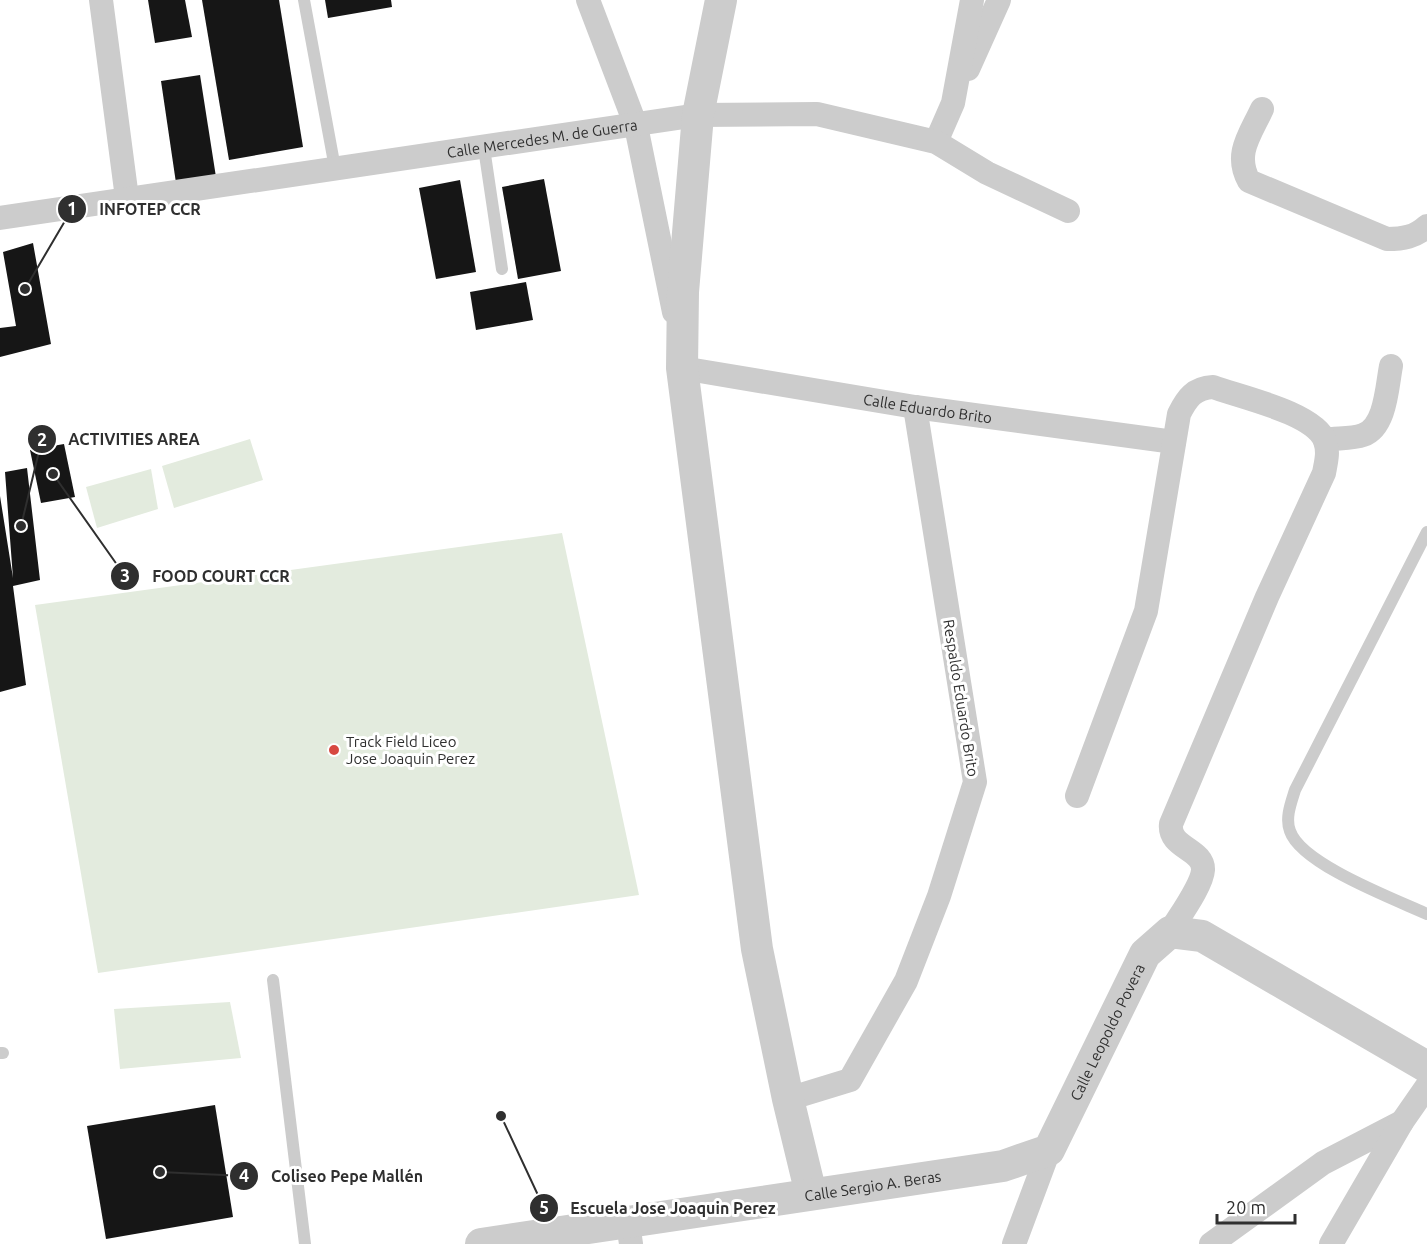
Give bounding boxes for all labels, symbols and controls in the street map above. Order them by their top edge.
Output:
street label: Calle Mercedes M. de Guerra [446,116,639,160]
callout: INFOTEP CCR [57,192,212,226]
text: 1 [67,198,77,218]
text: INFOTEP CCR [99,200,201,218]
street label: Calle Eduardo Brito [862,390,993,426]
callout: ACTIVITIES AREA [27,422,212,456]
text: 2 [37,429,47,449]
text: ACTIVITIES AREA [68,430,200,448]
callout: FOOD COURT CCR [110,559,302,593]
text: 3 [120,565,130,585]
text: FOOD COURT CCR [152,567,290,585]
street label: Respaldo Eduardo Brito [940,618,982,778]
place label: Track Field Liceo Jose Joaquin Perez [346,733,475,767]
marker: Track Field Liceo Jose Joaquin Perez [327,743,341,757]
street label: Calle Leopoldo Povera [1066,961,1148,1103]
callout: Coliseo Pepe Mallén [229,1159,435,1193]
text: 4 [239,1165,249,1185]
text: Coliseo Pepe Mallén [271,1167,423,1185]
street label: Calle Sergio A. Beras [803,1167,942,1204]
scale bar [1217,1187,1295,1225]
callout: Escuela Jose Joaquin Perez [529,1191,788,1225]
text: 5 [539,1197,549,1217]
text: 20 m [1226,1197,1266,1217]
text: Escuela Jose Joaquin Perez [570,1199,776,1217]

